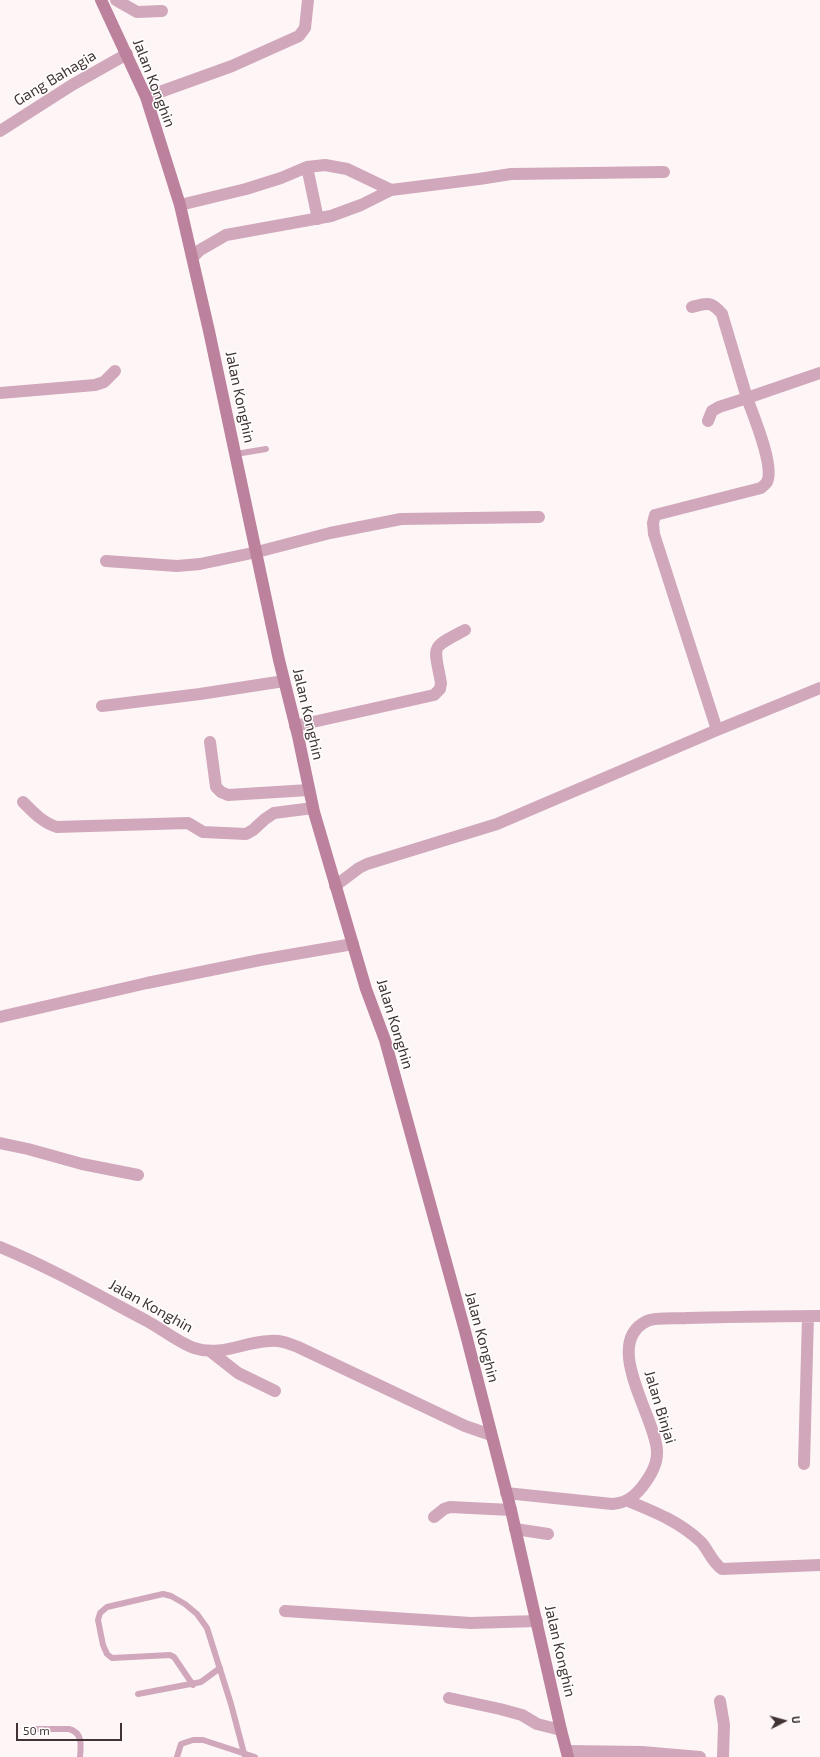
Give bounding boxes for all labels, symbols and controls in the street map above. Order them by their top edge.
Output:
street label: Jalan Konghin [129,36,179,130]
street label: Gang Bahagia [11,46,99,110]
street label: Jalan Konghin [221,349,259,445]
street label: Jalan Konghin [289,666,327,762]
street label: Jalan Konghin [373,977,417,1071]
street label: Jalan Konghin [106,1275,196,1337]
street label: Jalan Konghin [461,1290,503,1384]
street label: Jalan Binjai [640,1368,680,1446]
street label: Jalan Konghin [541,1603,579,1699]
north arrow [764,1701,804,1741]
scale bar [18,1715,124,1741]
text: U [790,1715,803,1724]
text: 50 m [23,1723,50,1737]

